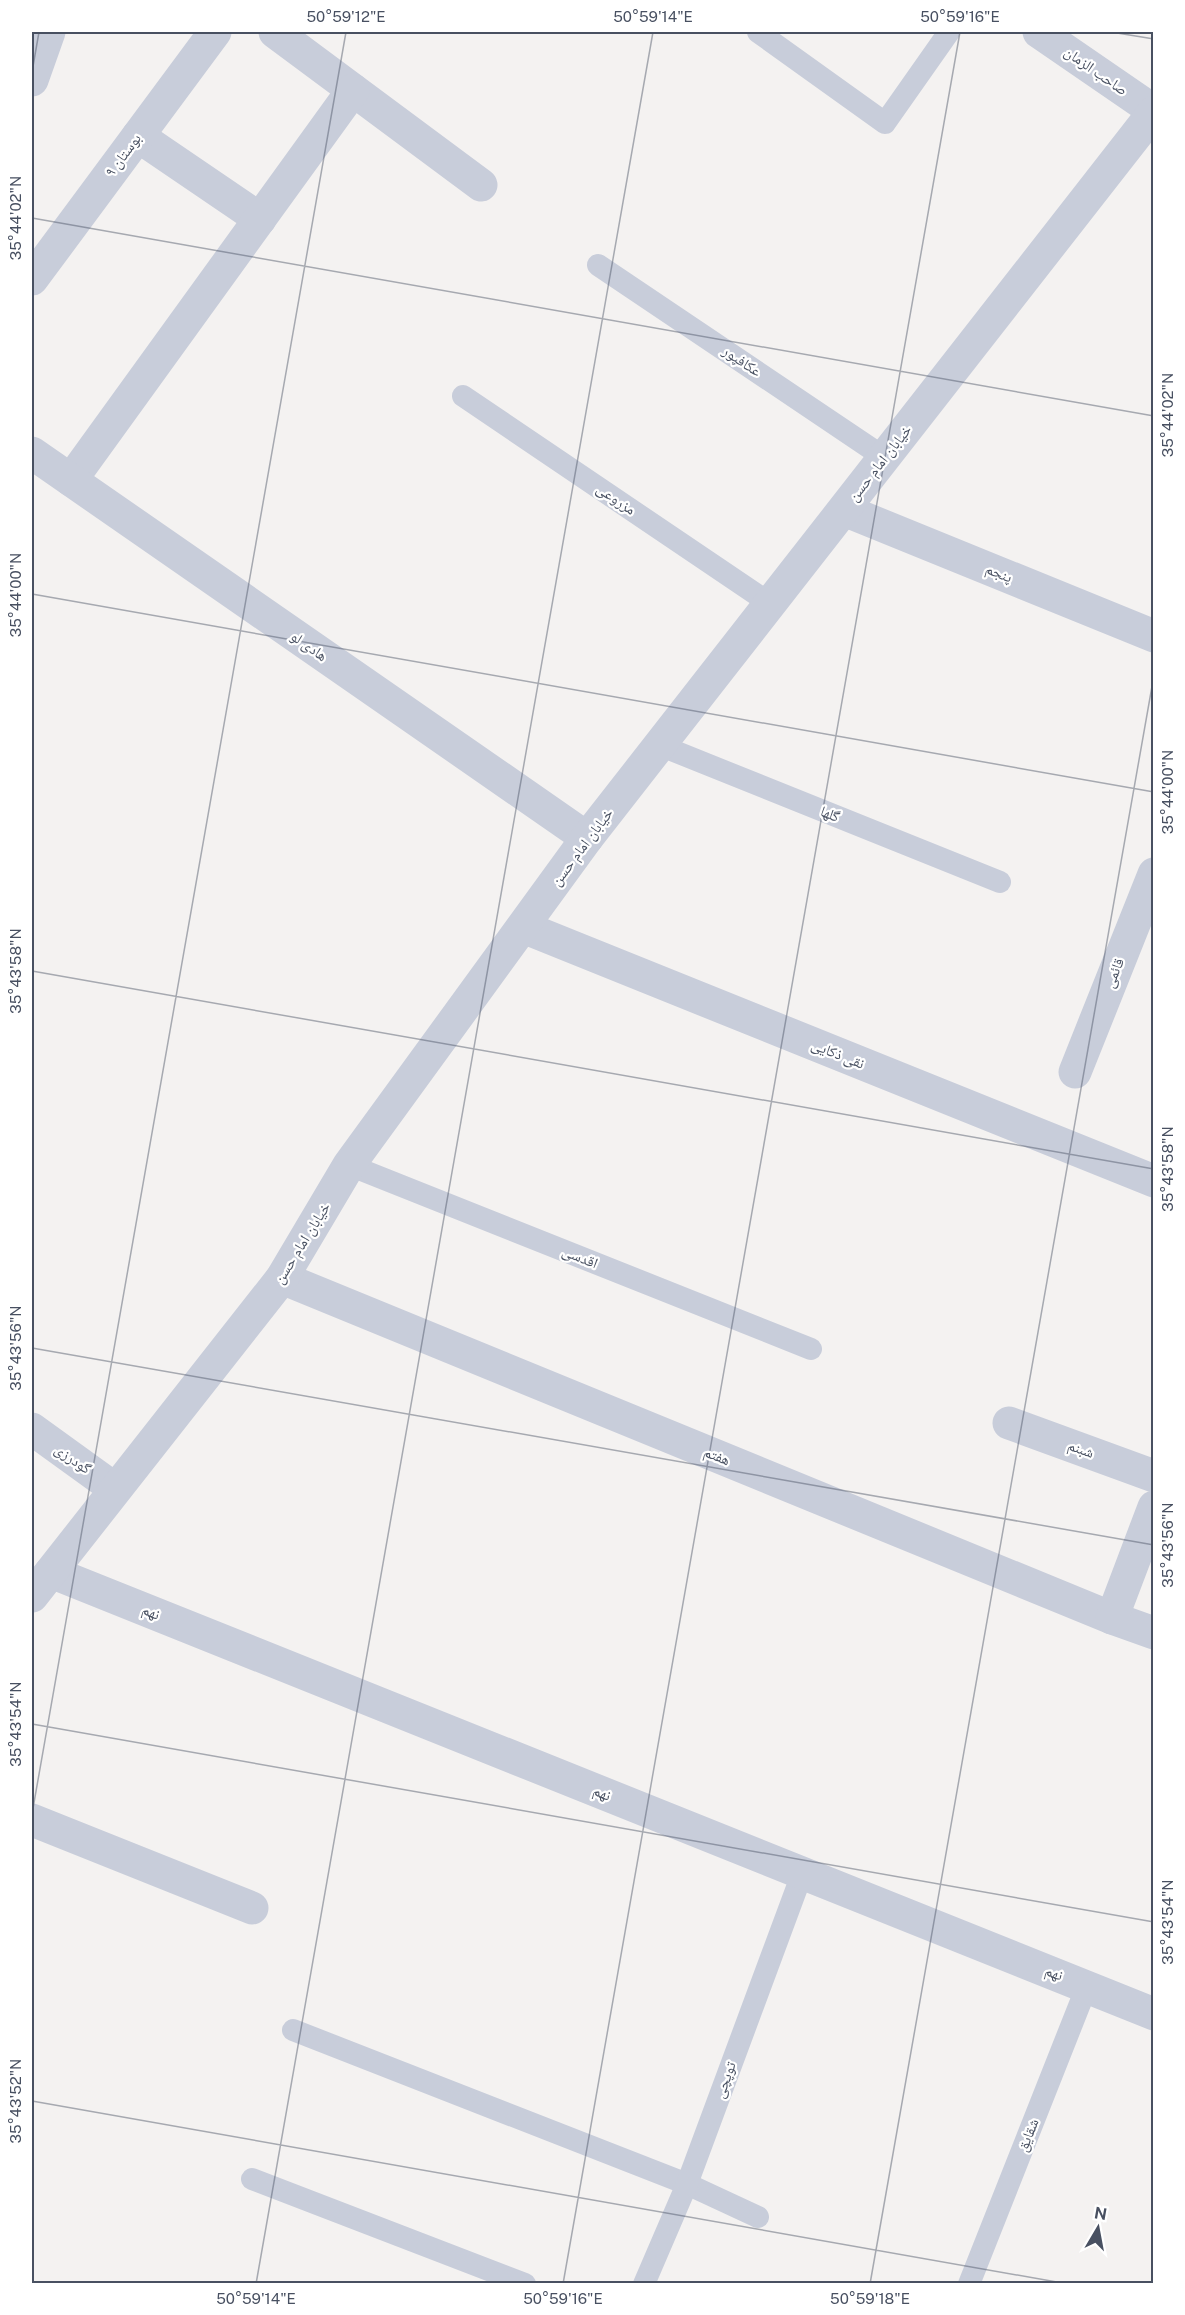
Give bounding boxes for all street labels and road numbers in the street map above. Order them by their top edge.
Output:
street label: صاحب الزمان [1060,43,1131,100]
street label: بوستان ۹ [101,130,146,181]
street label: عکافپور [718,341,765,381]
street label: خیابان امام حسن [844,421,917,506]
street label: مزروعی [592,479,639,520]
street label: پنجم [983,560,1015,587]
street label: هادی لو [287,627,331,666]
street label: گلها [818,802,843,826]
street label: خیابان امام حسن [547,804,618,890]
street label: قائمی [1100,955,1129,991]
street label: نقی ذکایی [808,1035,867,1074]
street label: خیابان امام حسن [270,1199,335,1288]
street label: اقدسی [559,1242,601,1273]
street label: شبنم [1065,1436,1097,1463]
street label: گودرزی [51,1440,95,1479]
street label: هفتم [701,1443,733,1470]
street label: نهم [139,1600,163,1625]
street label: نهم [590,1781,614,1806]
street label: نهم [1042,1961,1066,1986]
street label: توپچی [710,2059,741,2101]
street label: شقایق [1013,2116,1044,2155]

